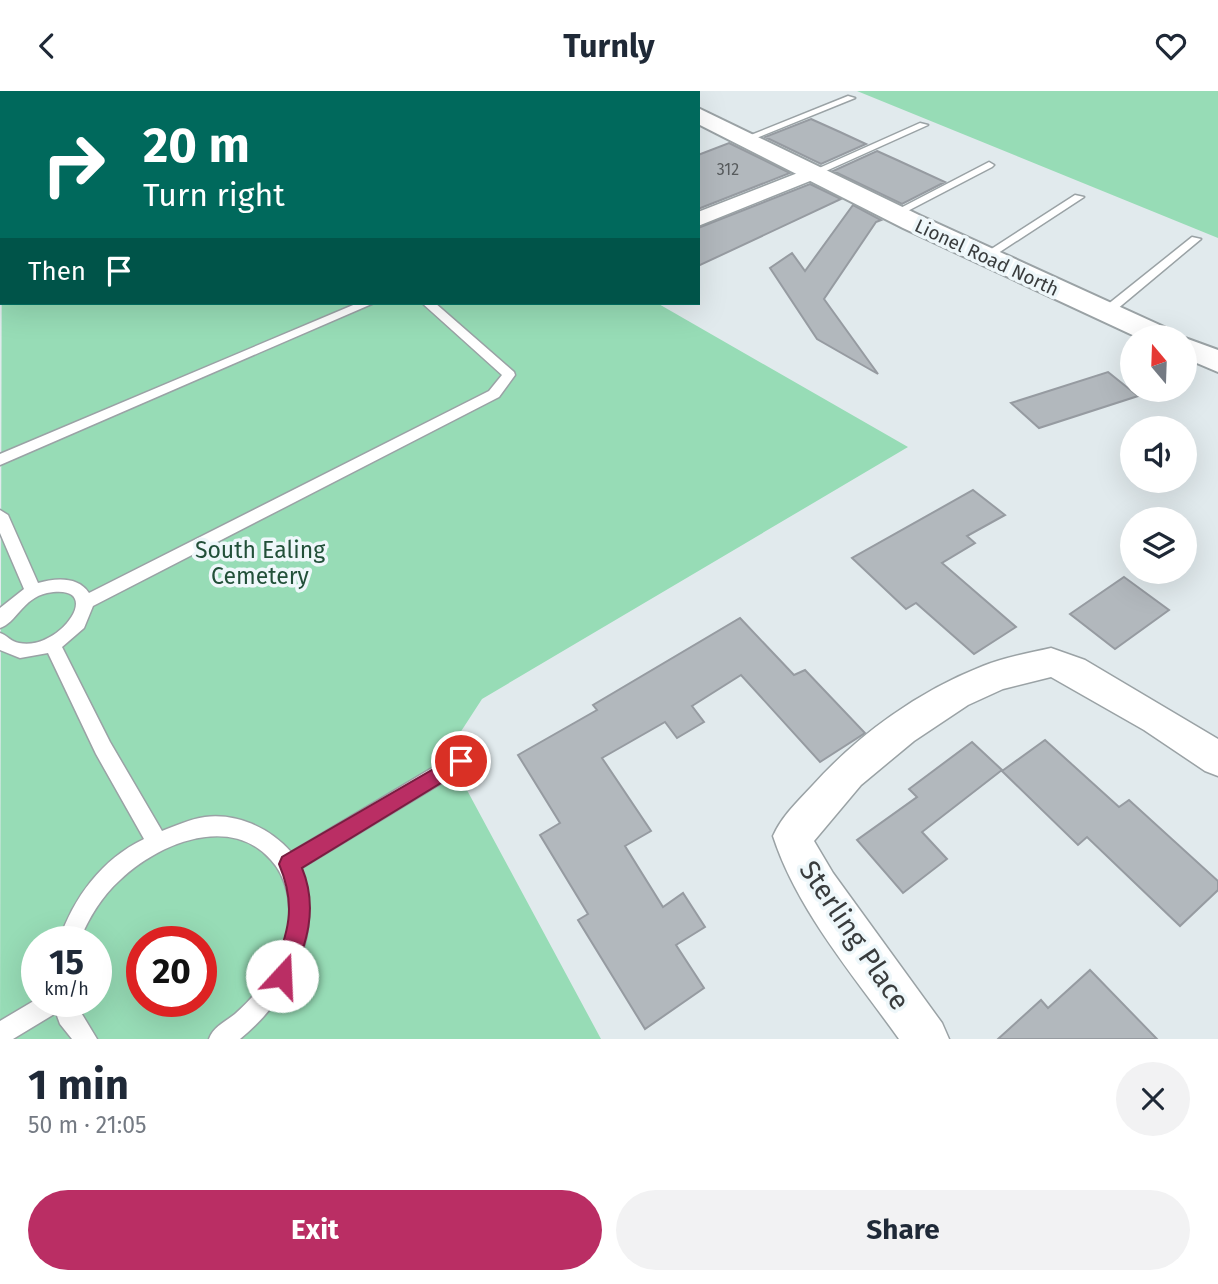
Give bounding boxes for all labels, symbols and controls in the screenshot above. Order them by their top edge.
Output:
icon: back [28,27,66,65]
text: Turnly [563,27,655,65]
icon: heart [1152,27,1190,65]
text: 20 m [143,116,250,175]
icon: right [28,119,119,210]
house number: 312 [717,160,739,179]
text: Turn right [143,176,285,214]
street label: Lionel Road North [911,214,1062,301]
icon: arrive [100,252,138,290]
text: Then [28,256,86,287]
north arrow [1120,325,1197,403]
map controls [1120,325,1197,584]
button: sound [1120,416,1197,493]
button: layers [1120,507,1197,584]
park label: South Ealing Cemetery [195,536,325,590]
pin [431,731,491,791]
icon: arrive [442,742,480,780]
street label: Sterling Place [793,854,917,1016]
speed limit sign: 20 [126,926,217,1017]
position arrow [245,939,319,1013]
text: 15 [49,941,84,983]
text: km/h [44,978,89,1000]
text: 1 min [28,1060,129,1110]
button: close [1116,1062,1190,1136]
text: 50 m · 21:05 [28,1111,147,1139]
button: Exit [28,1190,602,1270]
button: Share [616,1190,1190,1270]

